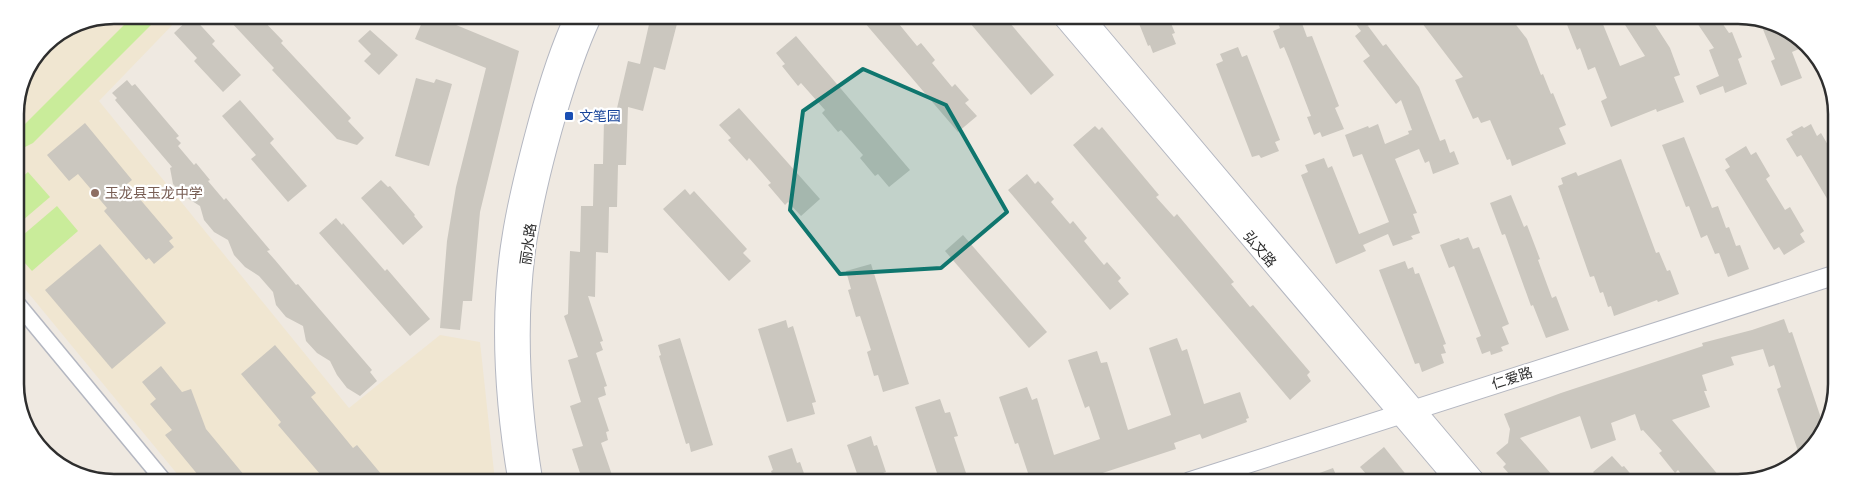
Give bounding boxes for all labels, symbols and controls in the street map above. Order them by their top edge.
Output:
place label: 文笔园 [579,108,621,124]
marker: 文笔园 [563,110,575,122]
place label: 玉龙县玉龙中学 [105,185,203,201]
marker: 玉龙县玉龙中学 [89,187,101,199]
street label: 丽水路 [517,222,539,266]
street label: 弘文路 [1240,228,1280,270]
street label: 仁爱路 [1490,364,1534,392]

